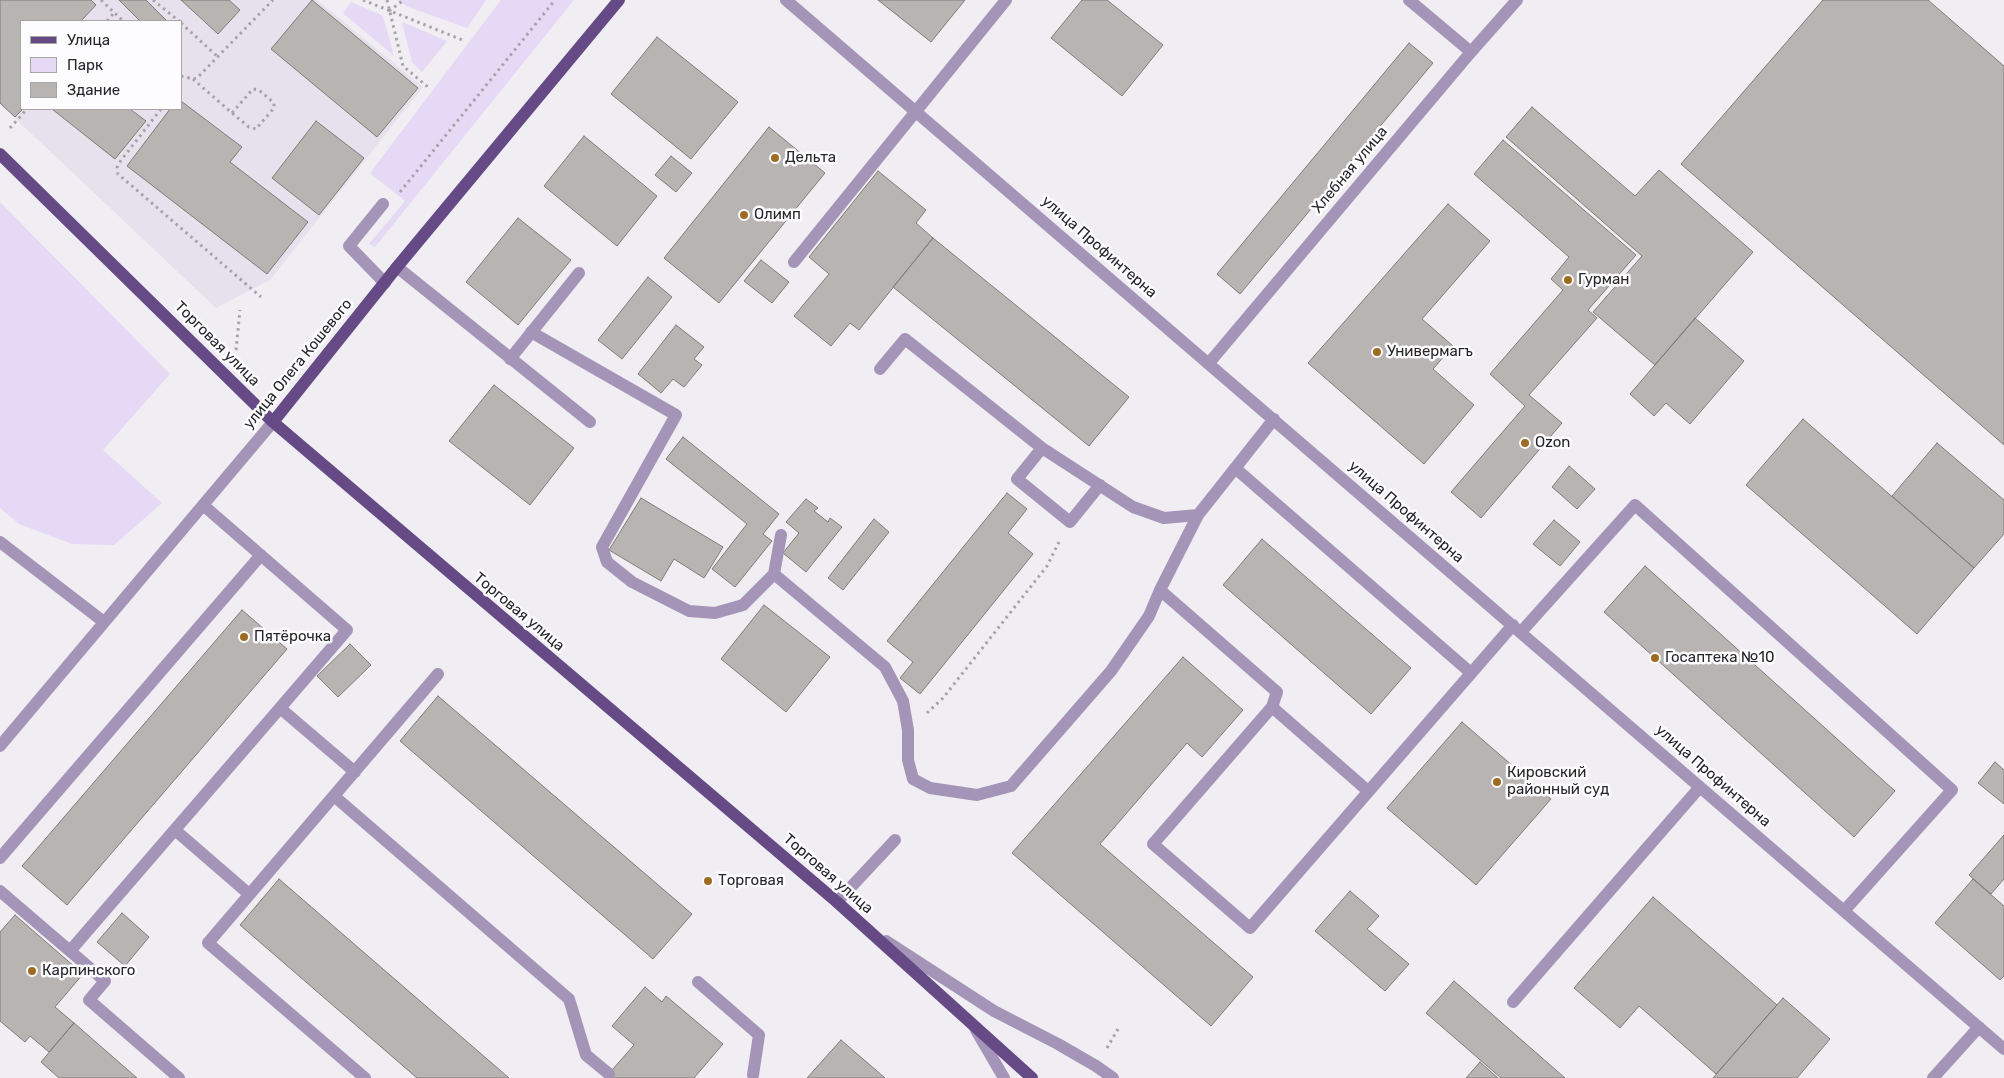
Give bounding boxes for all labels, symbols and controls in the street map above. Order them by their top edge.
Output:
legend [20,20,182,110]
text: Улица [67,31,110,49]
text: Парк [67,56,103,74]
text: Здание [67,81,120,99]
street label: Хлебная улица [1308,123,1392,217]
place label: Дельта [785,149,836,167]
marker: Дельта [769,152,781,164]
street label: улица Профинтерна [1038,192,1160,302]
place label: Олимп [754,206,801,224]
marker: Олимп [738,209,750,221]
place label: Гурман [1578,271,1629,289]
marker: Гурман [1562,274,1574,286]
street label: улица Олега Кошевого [240,295,356,433]
street label: Торговая улица [171,298,263,390]
place label: Универмагъ [1387,343,1473,361]
marker: Универмагъ [1371,346,1383,358]
place label: Ozon [1535,434,1570,452]
marker: Ozon [1519,437,1531,449]
street label: улица Профинтерна [1345,457,1467,567]
street label: Торговая улица [470,569,568,655]
place label: Пятёрочка [254,628,331,646]
marker: Пятёрочка [238,631,250,643]
place label: Госаптека №10 [1665,649,1774,667]
marker: Госаптека №10 [1649,652,1661,664]
street label: улица Профинтерна [1652,721,1774,831]
place label: Кировский районный суд [1507,764,1609,799]
marker: Кировский районный суд [1491,776,1503,788]
street label: Торговая улица [780,830,876,918]
place label: Торговая [718,872,784,890]
marker: Торговая [702,875,714,887]
place label: Карпинского [42,962,135,980]
marker: Карпинского [26,965,38,977]

